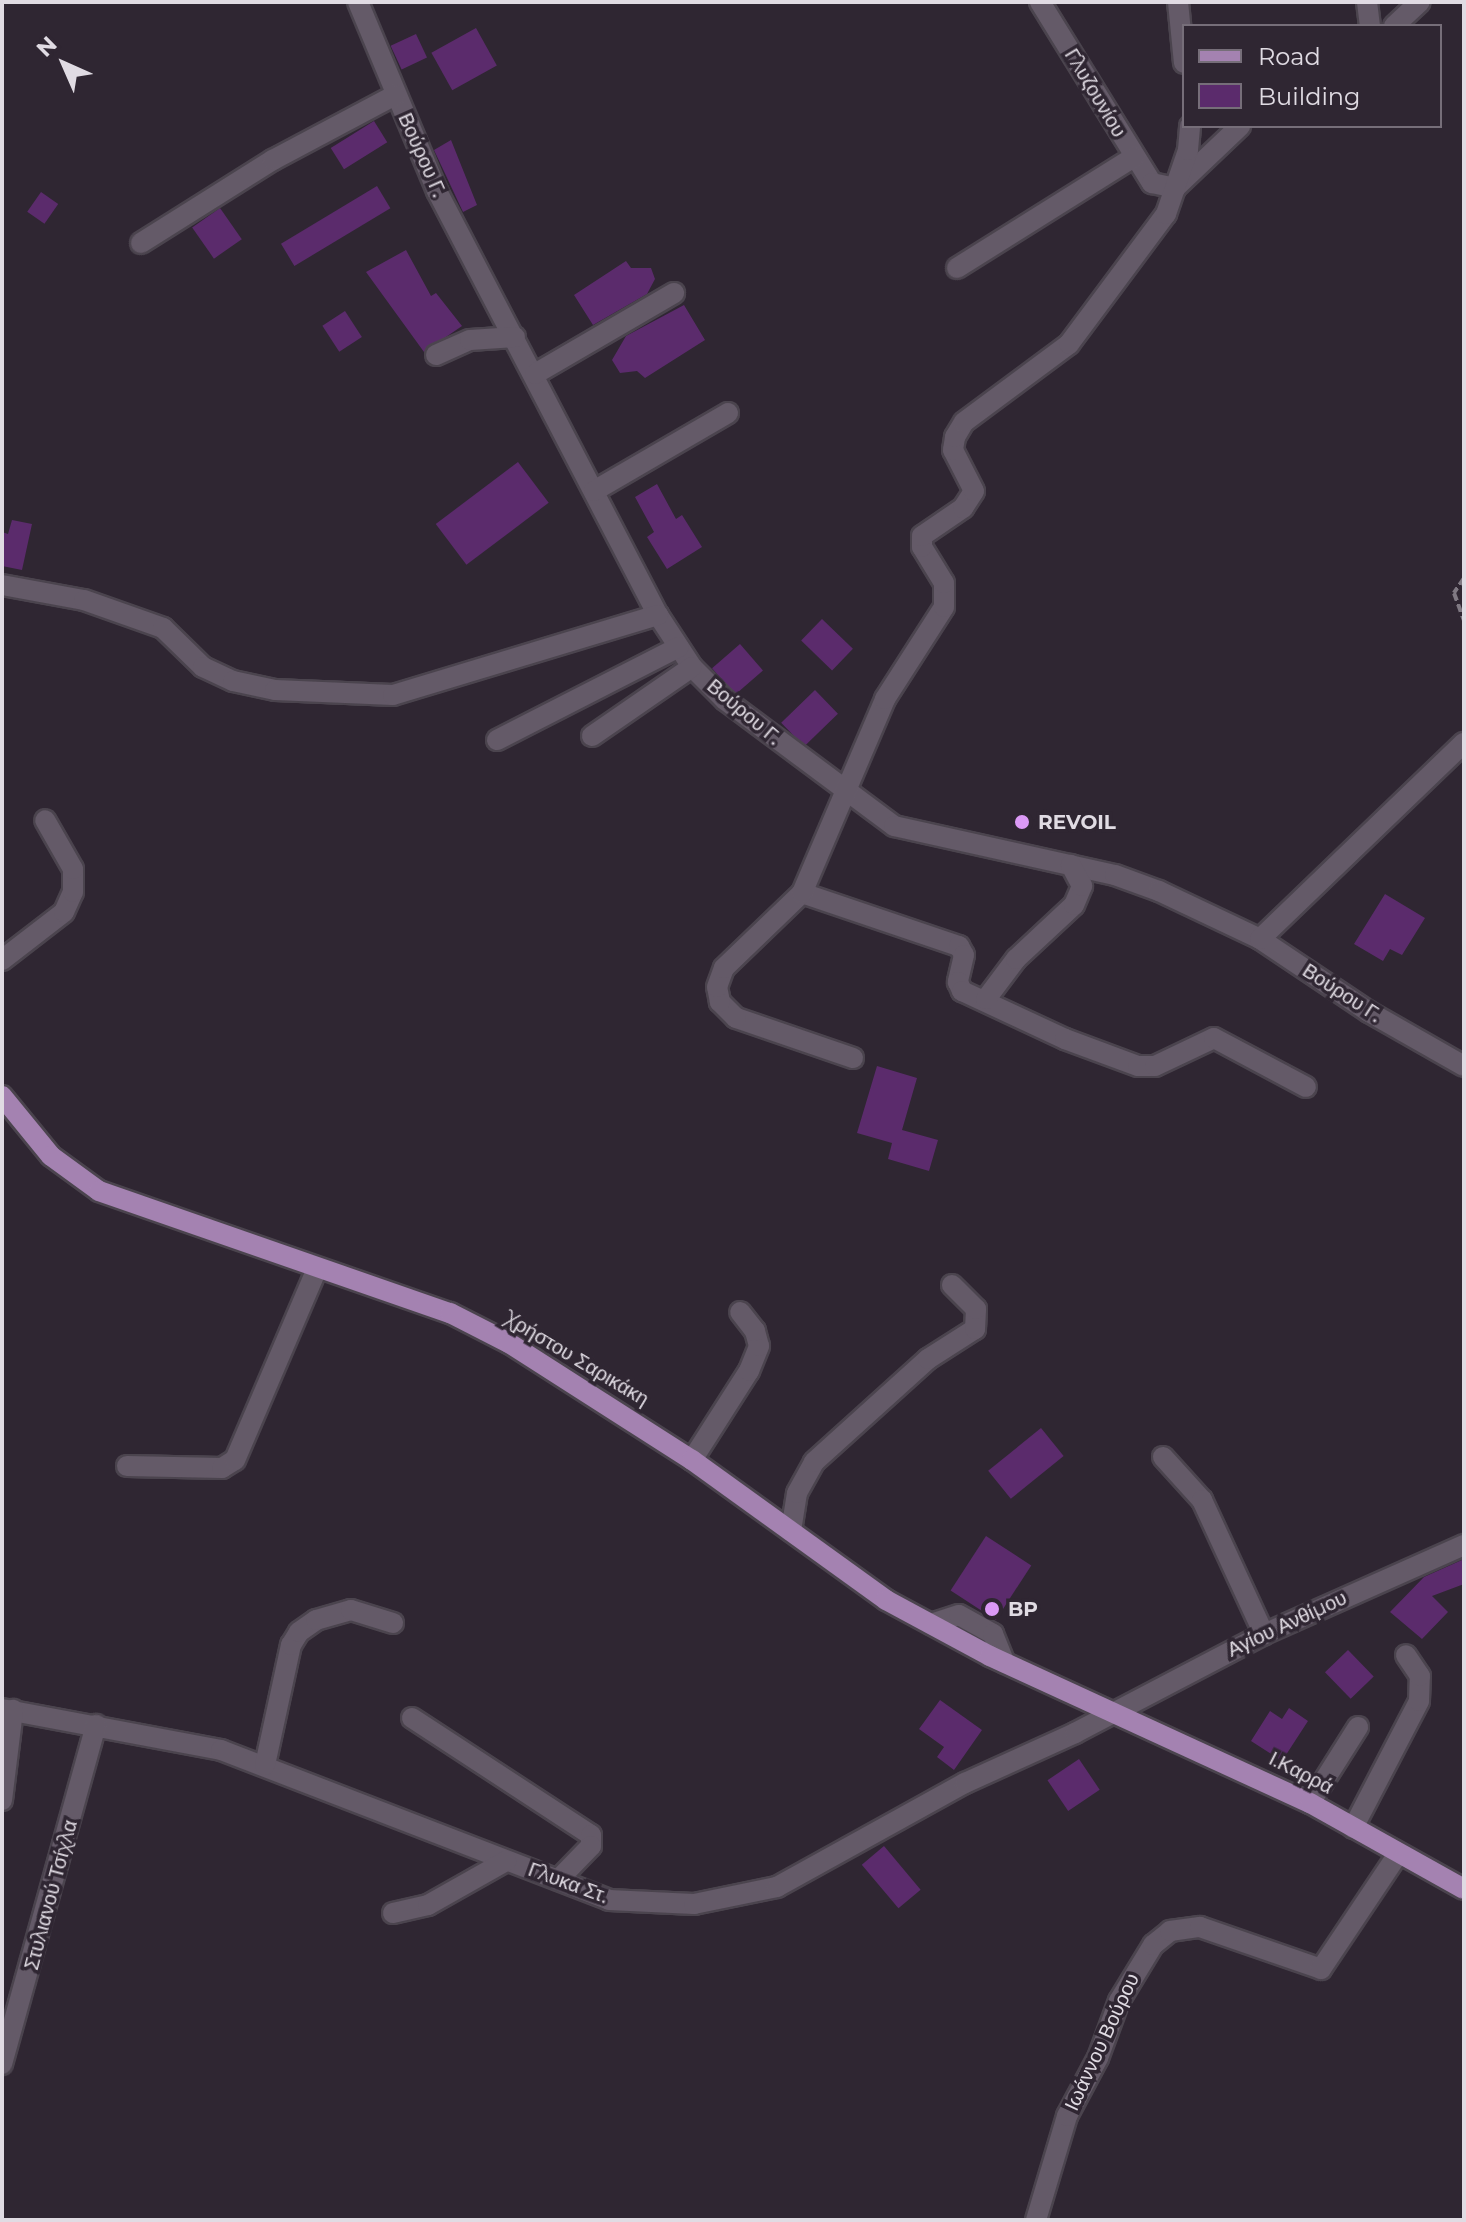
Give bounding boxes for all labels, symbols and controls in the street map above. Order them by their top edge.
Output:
north arrow [24,24,104,104]
legend [1182,24,1442,128]
text: N [31,31,63,63]
text: Road [1258,42,1321,71]
street label: Γλυζουνίου [1059,44,1131,142]
text: Building [1258,82,1361,111]
street label: Βούρου Γ. [393,109,451,201]
street label: Βούρου Γ. [702,674,786,750]
place label: REVOIL [1038,810,1116,834]
marker: REVOIL [1013,813,1031,831]
street label: Βούρου Γ. [1298,959,1386,1027]
street label: Χρήστου Σαρικάκη [501,1307,653,1411]
street label: Αγίου Ανθίμου [1224,1586,1350,1662]
place label: BP [1008,1597,1038,1621]
marker: BP [983,1600,1001,1618]
street label: Ι.Καρρά [1265,1747,1337,1799]
street label: Στυλιανού Τσίχλα [19,1817,83,1973]
street label: Γλυκα Στ. [525,1858,611,1908]
street label: Ιωάννου Βούρου [1060,1969,1144,2115]

